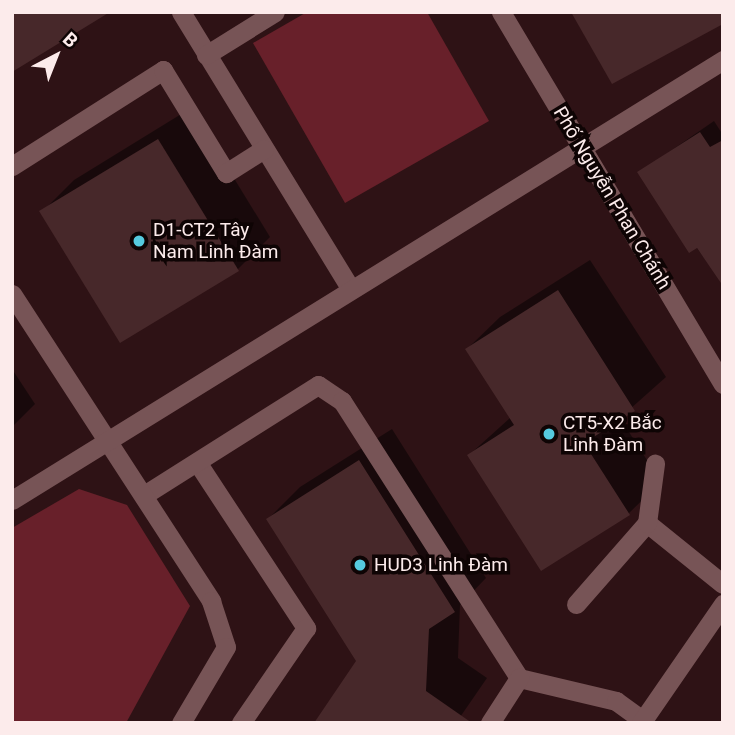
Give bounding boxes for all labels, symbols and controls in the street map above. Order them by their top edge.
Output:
north arrow [21,21,91,91]
text: B [58,27,83,53]
street label: Phố Nguyễn Phan Chánh [548,103,676,293]
place label: D1-CT2 Tây Nam Linh Đàm [153,219,279,263]
marker: D1-CT2 Tây Nam Linh Đàm [131,233,147,249]
place label: CT5-X2 Bắc Linh Đàm [563,412,662,456]
marker: CT5-X2 Bắc Linh Đàm [541,426,557,442]
place label: HUD3 Linh Đàm [374,554,508,576]
marker: HUD3 Linh Đàm [352,557,368,573]

